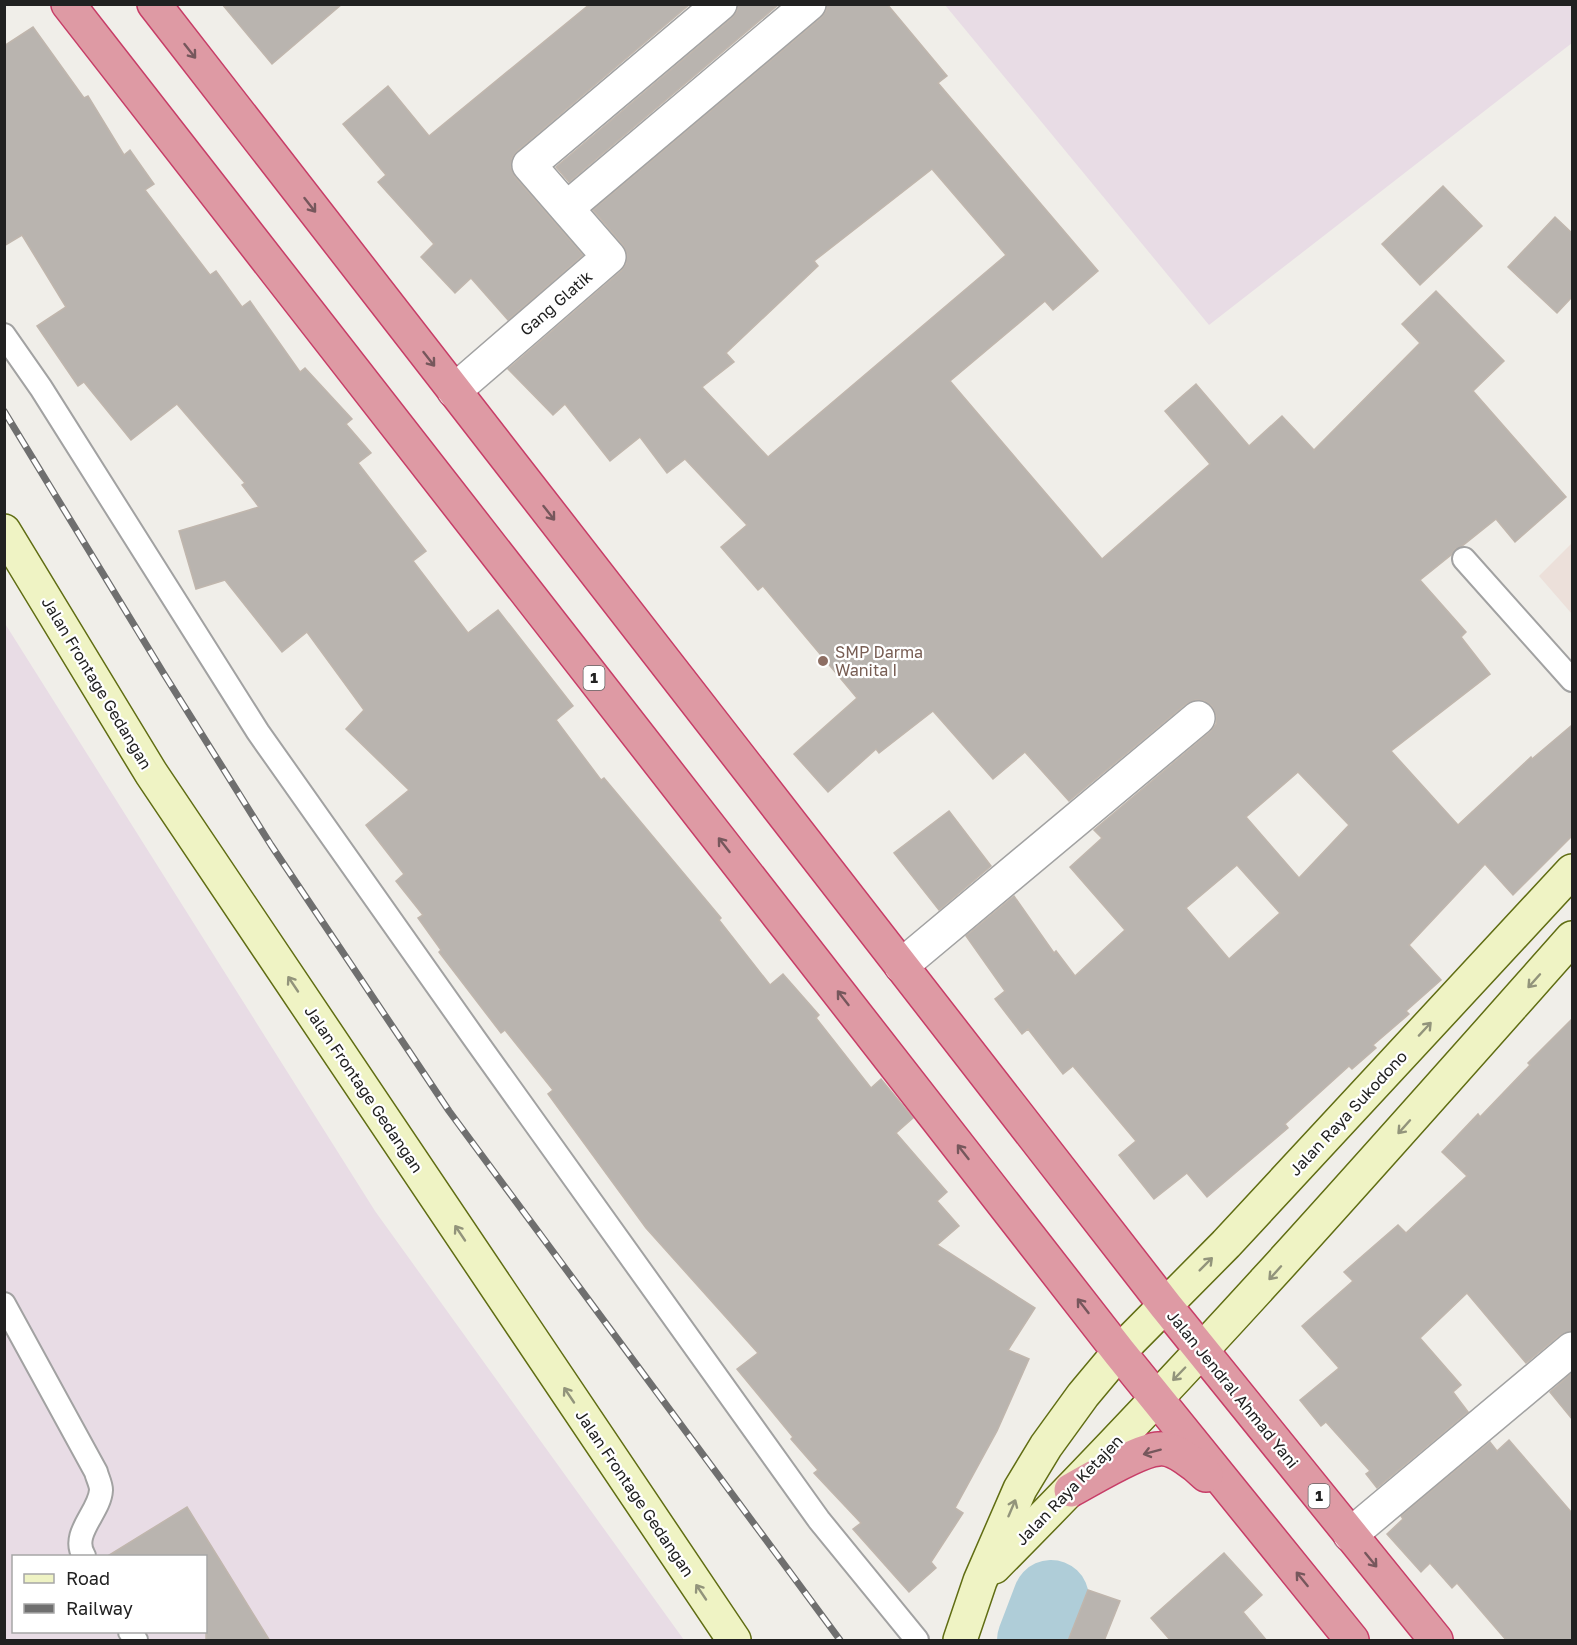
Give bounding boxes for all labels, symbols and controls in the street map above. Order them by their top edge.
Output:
one-way arrow [184,42,196,58]
one-way arrow [303,196,316,212]
street label: Gang Glatik [516,266,596,340]
one-way arrow [423,350,436,366]
one-way arrow [543,504,556,520]
street label: Jalan Frontage Gedangan [38,593,156,773]
place label: SMP Darma Wanita I [835,642,923,680]
marker: SMP Darma Wanita I [816,654,830,668]
road number: 1 [584,666,604,690]
one-way arrow [717,837,730,853]
one-way arrow [1527,973,1541,988]
one-way arrow [287,977,299,993]
one-way arrow [837,991,850,1007]
street label: Jalan Frontage Gedangan [301,1002,427,1176]
one-way arrow [1418,1022,1433,1037]
street label: Jalan Raya Sukodono [1285,1046,1411,1180]
one-way arrow [1397,1119,1411,1134]
one-way arrow [957,1144,970,1160]
one-way arrow [454,1225,467,1242]
one-way arrow [1199,1257,1214,1271]
one-way arrow [1268,1265,1282,1280]
one-way arrow [1077,1298,1090,1314]
street label: Jalan Jendral Ahmad Yani [1163,1306,1303,1472]
one-way arrow [1172,1367,1186,1382]
one-way arrow [563,1387,575,1404]
street label: Jalan Frontage Gedangan [572,1406,698,1580]
street label: Jalan Raya Ketajen [1011,1431,1127,1549]
one-way arrow [1143,1446,1162,1458]
road number: 1 [1308,1484,1330,1508]
one-way arrow [1007,1499,1018,1518]
one-way arrow [1364,1552,1377,1568]
legend [12,1555,207,1633]
text: Road [66,1567,110,1589]
one-way arrow [1296,1571,1309,1587]
one-way arrow [695,1584,707,1601]
text: Railway [66,1597,133,1619]

